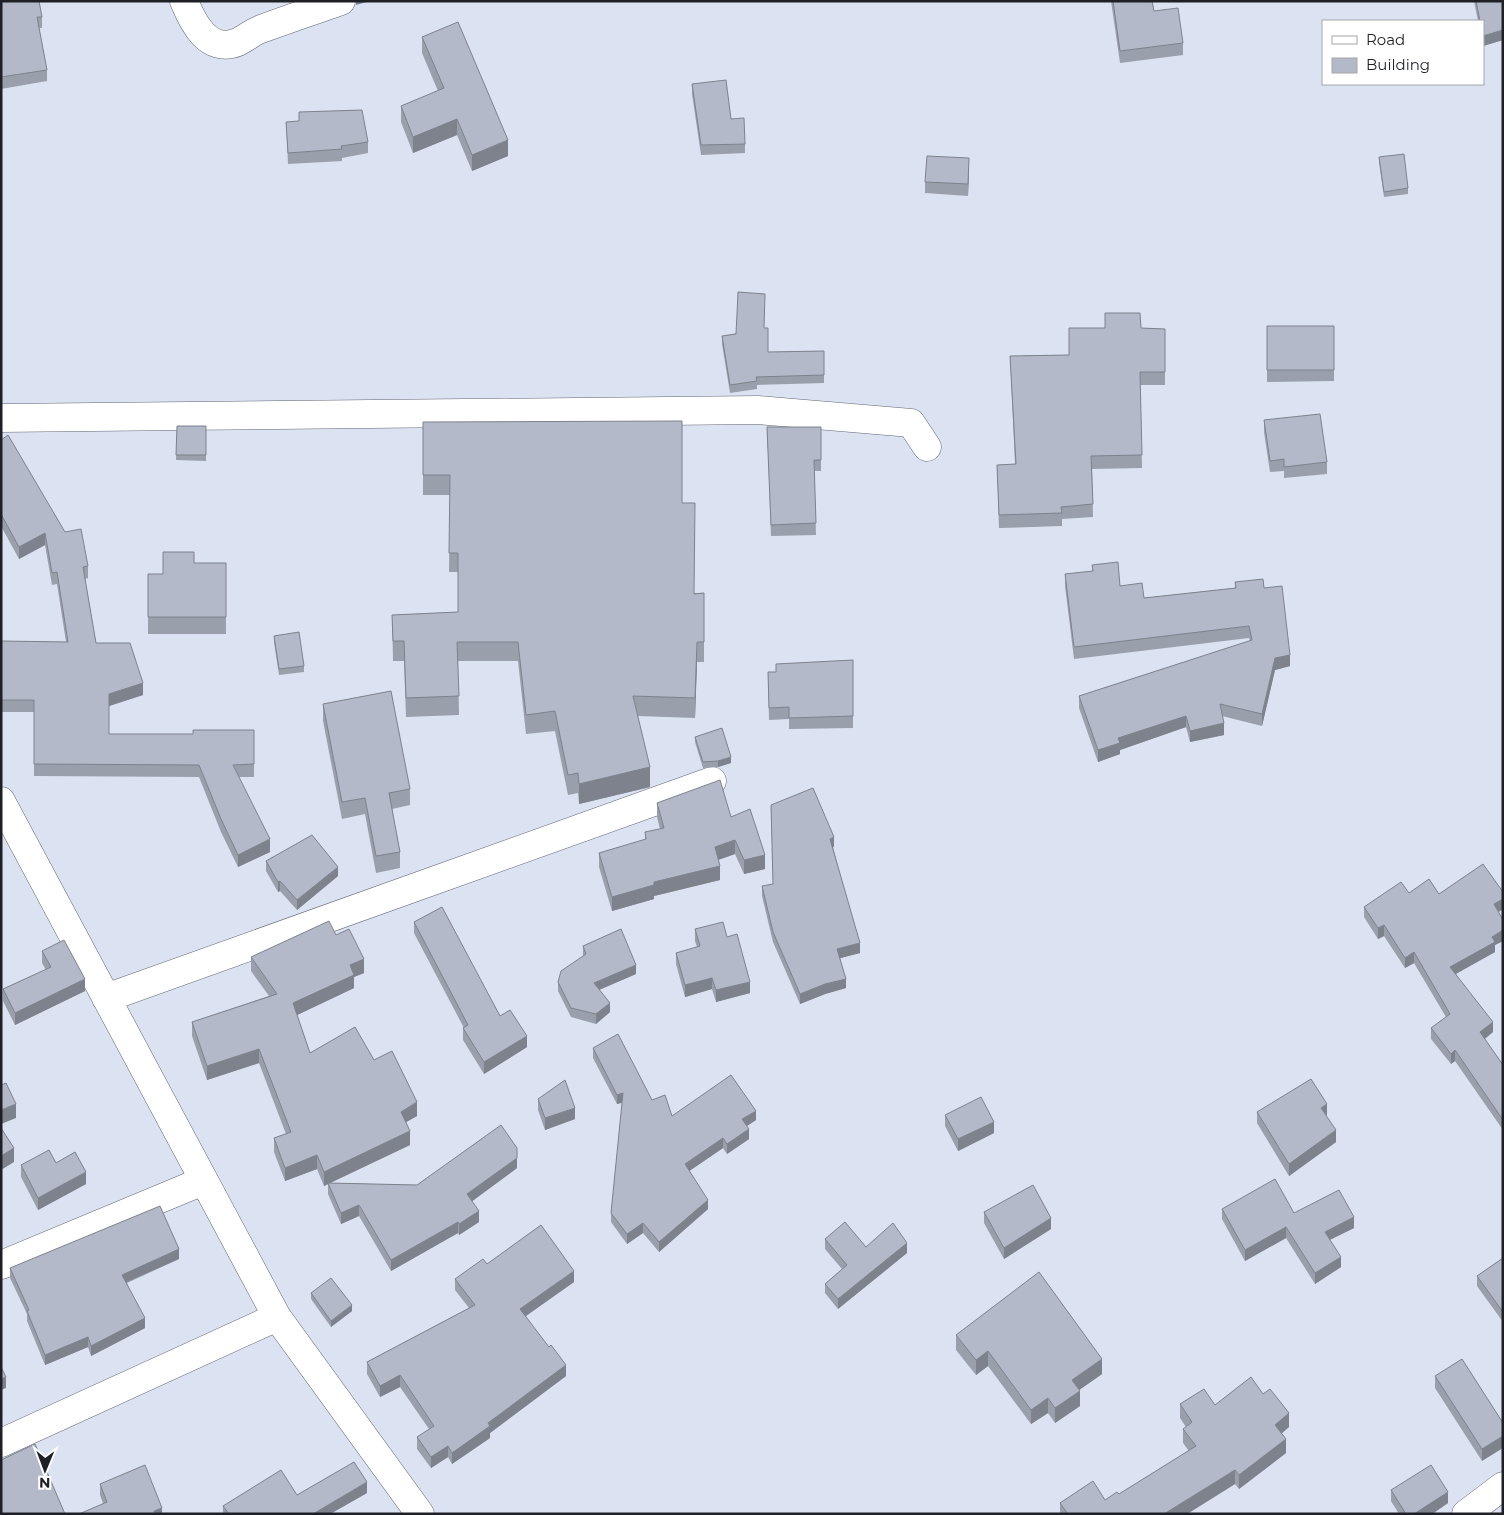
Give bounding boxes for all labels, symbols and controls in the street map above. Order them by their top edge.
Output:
legend [1322,20,1484,85]
text: Road [1366,30,1405,49]
text: Building [1366,55,1430,74]
north arrow [20,1445,70,1495]
text: N [39,1474,51,1492]

